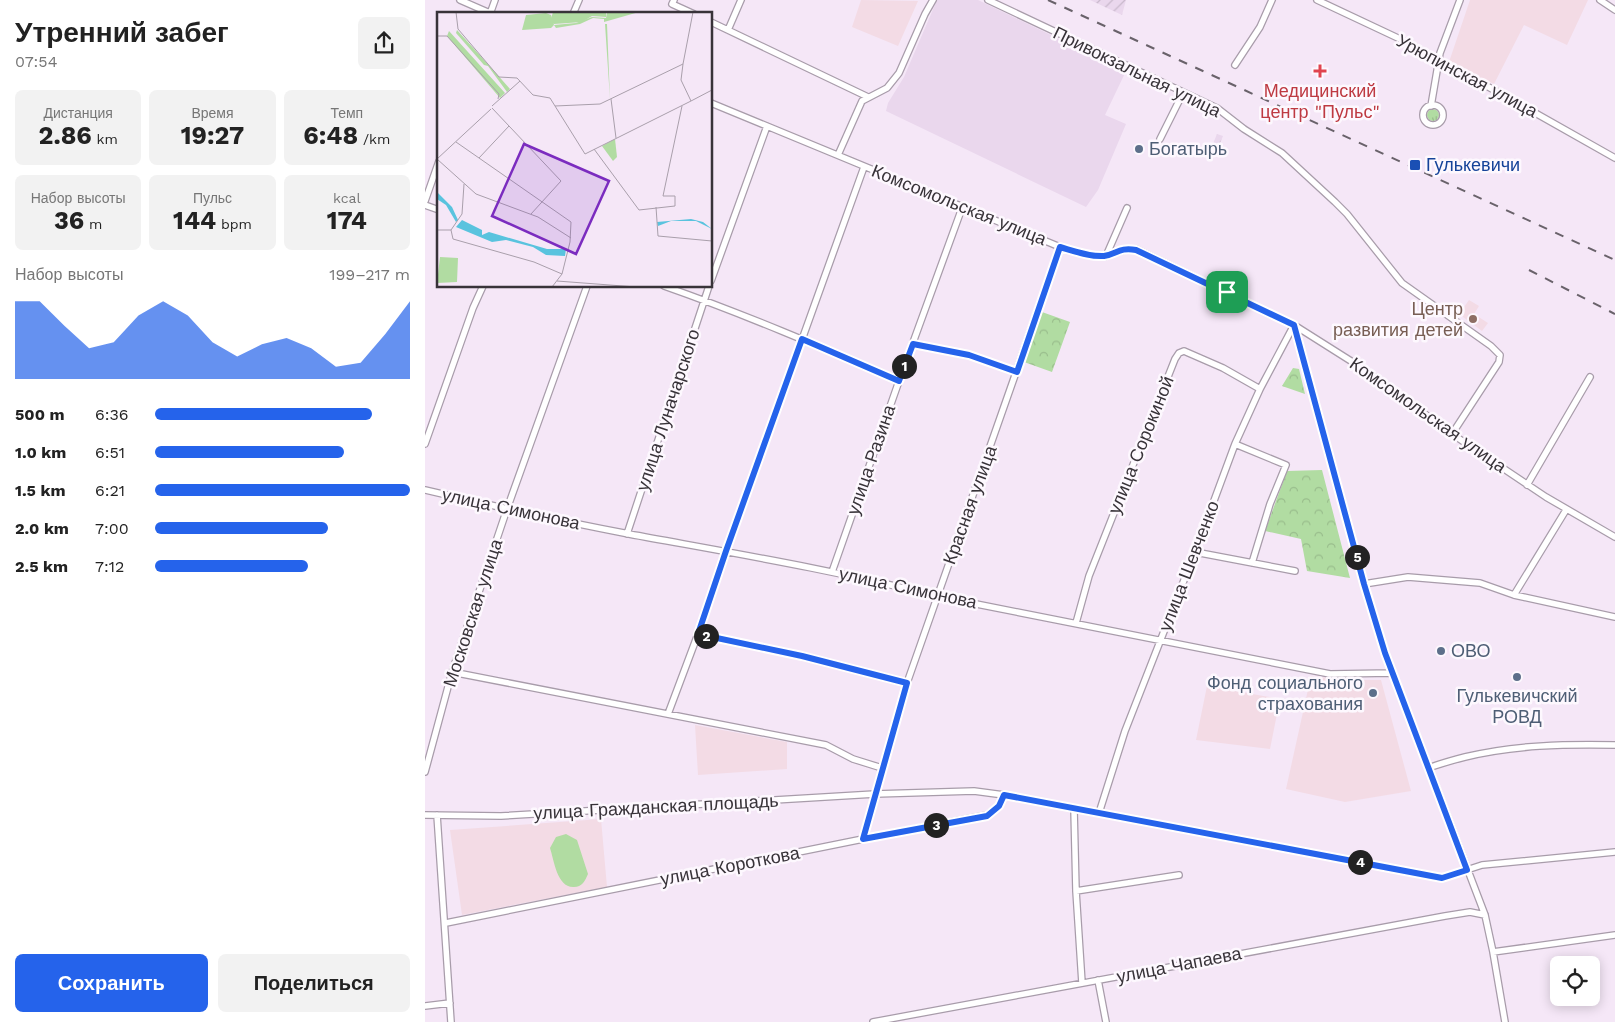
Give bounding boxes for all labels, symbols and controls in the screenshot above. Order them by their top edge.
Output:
inset map [437,12,713,288]
text: Утренний забег [15,16,229,49]
button: share [358,17,410,69]
street label: Привокзальная улица [1050,22,1225,122]
street label: Урюпинская улица [1393,30,1542,122]
text: 07:54 [15,52,57,71]
marker: Медицинский центр "Пульс" [1313,64,1327,78]
place label: Медицинский центр "Пульс" [1260,80,1380,122]
text: Дистанция [43,105,113,121]
text: Время [191,105,234,121]
text: Темп [330,105,363,121]
text: 2.86 [39,121,92,150]
text: 19:27 [181,121,244,150]
text: 6:48 [303,121,358,150]
text: km [92,131,118,147]
text: /km [358,131,390,147]
place label: Богатырь [1149,138,1227,159]
marker: Богатырь [1133,143,1145,155]
place label: Гулькевичи [1426,154,1520,175]
marker: Гулькевичи [1408,158,1422,172]
street label: Комсомольская улица [869,160,1051,250]
text: Набор высоты [31,190,126,206]
text: Пульс [193,190,232,206]
text: kcal [333,190,361,206]
text: 36 [54,206,84,235]
text: 144 [173,206,216,235]
text: 174 [327,206,367,235]
text: m [84,216,102,232]
text: bpm [216,216,252,232]
text: Набор высоты [15,265,123,284]
text: 199–217 m [329,265,410,284]
pin [1206,271,1248,313]
icon: arrive [1213,278,1241,306]
place label: Центр развития детей [1333,298,1463,340]
marker: Центр развития детей [1467,313,1479,325]
street label: улица Луначарского [631,326,704,493]
street label: Комсомольская улица [1346,352,1512,477]
pin: 1 [891,354,917,378]
text: 1 [901,358,908,374]
street label: улица Сорокиной [1103,373,1178,517]
street label: улица Разина [842,401,900,518]
text: 500 m [15,405,65,424]
text: 6:36 [95,405,129,424]
street label: Красная улица [938,442,1001,567]
text: 1.0 km [15,443,66,462]
text: 6:51 [95,443,125,462]
text: 1.5 km [15,481,65,500]
text: 6:21 [95,481,125,500]
street label: улица Симонова [440,484,583,534]
street label: улица Шевченко [1154,497,1223,634]
text: 2.0 km [15,519,69,538]
text: 7:00 [95,519,129,538]
street label: Московская улица [439,535,507,689]
pin: 5 [1345,544,1369,570]
text: 5 [1353,549,1362,565]
text: 2.5 km [15,557,68,576]
text: 7:12 [95,557,124,576]
street label: улица Симонова [837,563,980,613]
pin: 2 [693,624,719,648]
text: 2 [702,628,711,644]
place label: ОВО [1451,640,1490,661]
marker: ОВО [1435,645,1447,657]
marker: Гулькевичский РОВД [1511,671,1523,683]
place label: Фонд социального страхования [1207,672,1363,714]
place label: Гулькевичский РОВД [1456,685,1578,727]
marker: Фонд социального страхования [1367,687,1379,699]
street label: улица Гражданская площадь [533,790,779,823]
pin: 3 [923,812,949,838]
text: 3 [932,817,941,833]
street label: улица Короткова [658,842,802,889]
pin: 4 [1347,850,1373,874]
text: 4 [1356,854,1365,870]
street label: улица Чапаева [1115,942,1244,987]
button: Сохранить [15,954,208,1012]
button: Поделиться [218,954,410,1012]
map controls [1550,956,1600,1006]
button: locate [1550,956,1600,1006]

